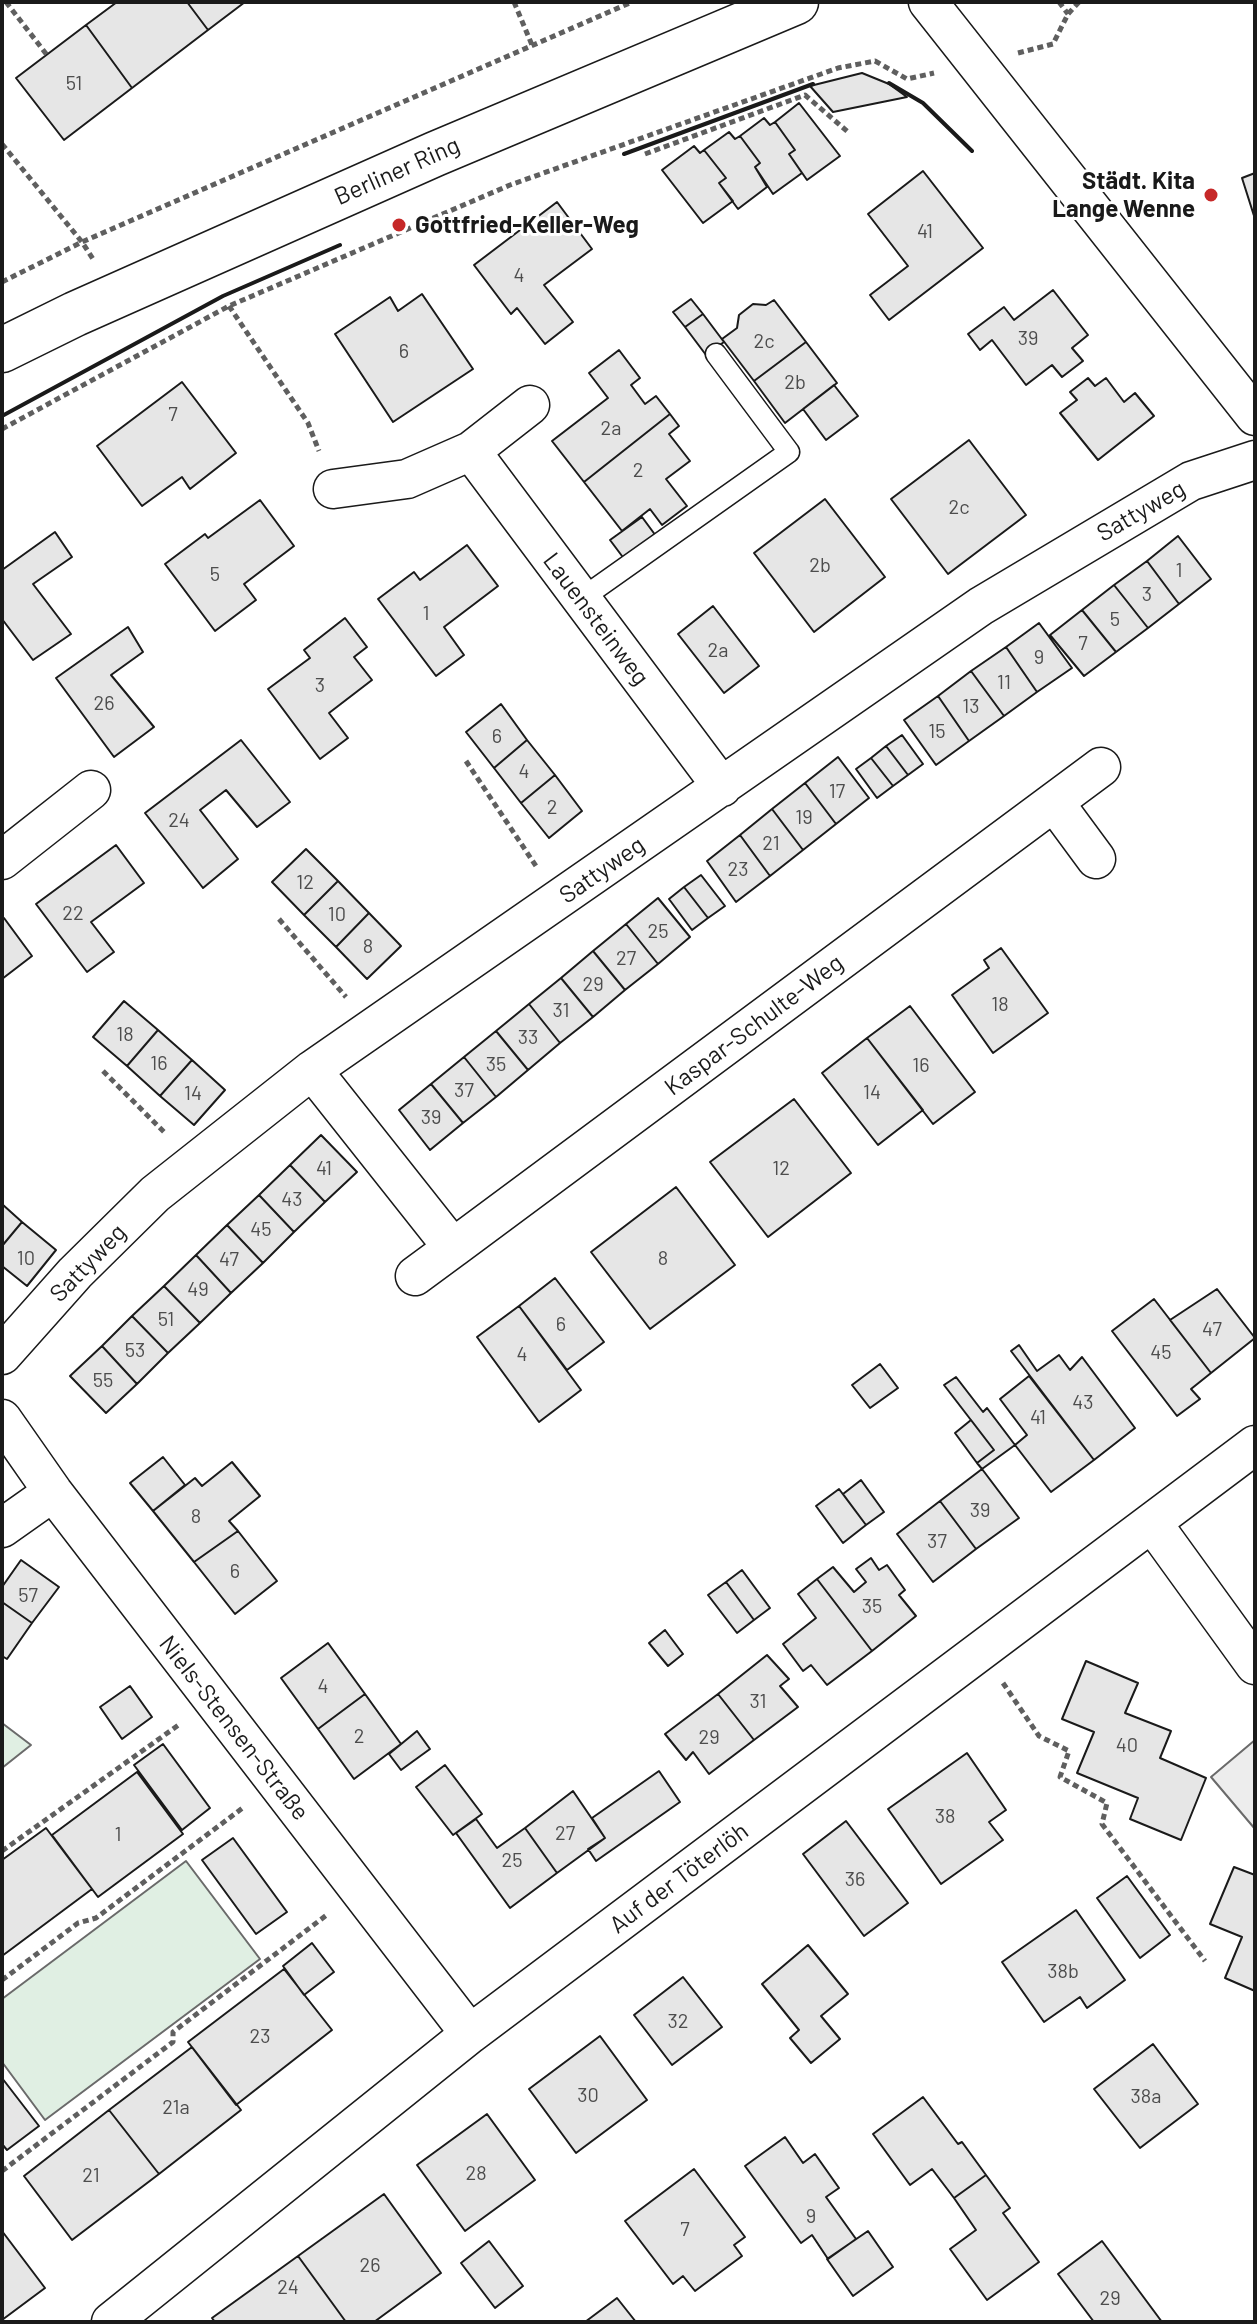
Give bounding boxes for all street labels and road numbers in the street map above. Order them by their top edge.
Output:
street label: Berliner Ring [330,131,464,211]
street label: Sattyweg [1092,474,1190,548]
street label: Lauensteinweg [537,547,655,691]
street label: Sattyweg [554,830,650,910]
street label: Kaspar-Schulte-Weg [659,948,849,1102]
street label: Sattyweg [44,1218,132,1308]
street label: Niels-Stensen-Straße [153,1630,315,1826]
street label: Auf der Töterlöh [604,1817,754,1939]

